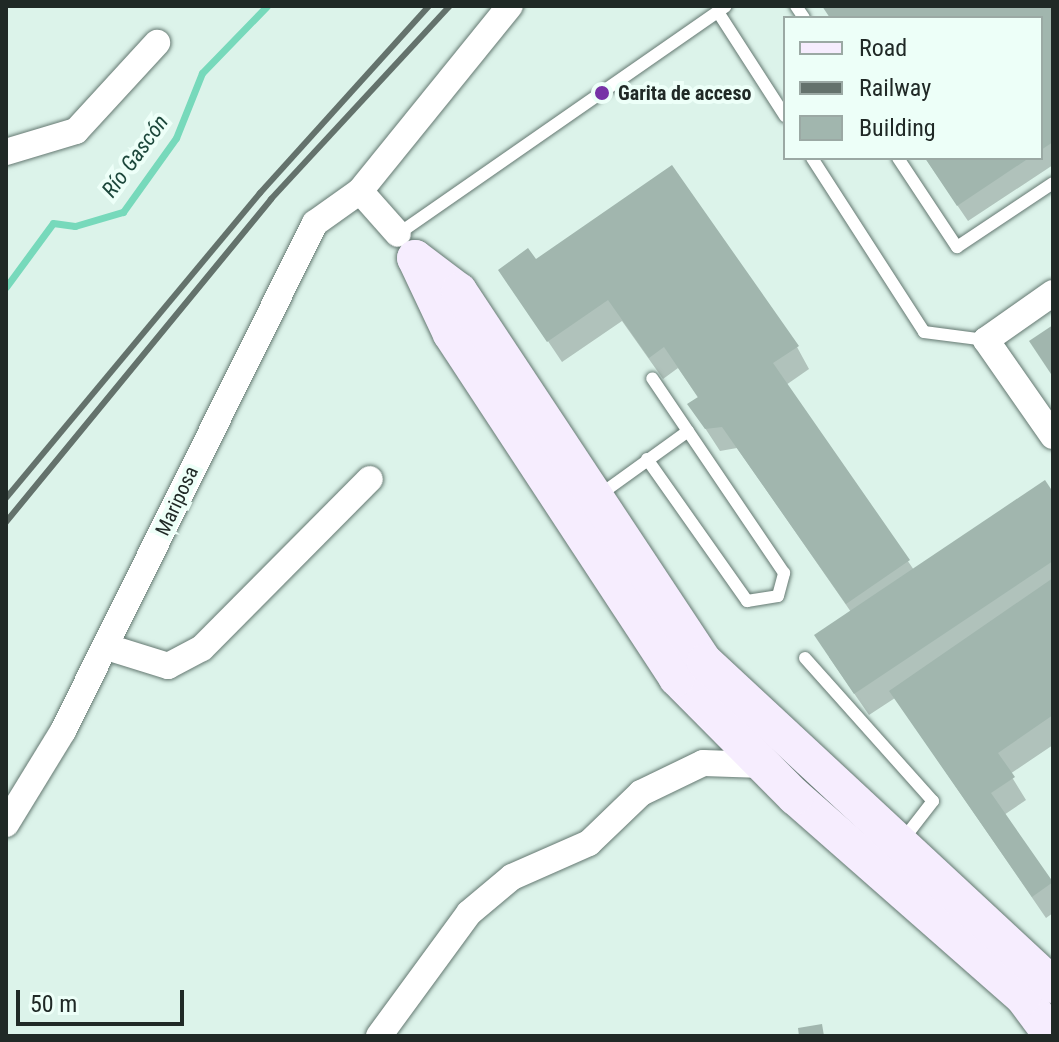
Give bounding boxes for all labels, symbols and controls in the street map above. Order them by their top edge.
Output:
legend [783,16,1043,160]
text: Road [859,34,907,62]
text: Railway [859,74,931,102]
place label: Garita de acceso [618,81,751,105]
marker: Garita de acceso [593,84,611,102]
water label: Río Gascón [96,110,174,202]
text: Building [859,114,936,142]
street label: Mariposa [150,462,204,540]
scale bar [20,974,188,1024]
text: 50 m [30,990,77,1018]

